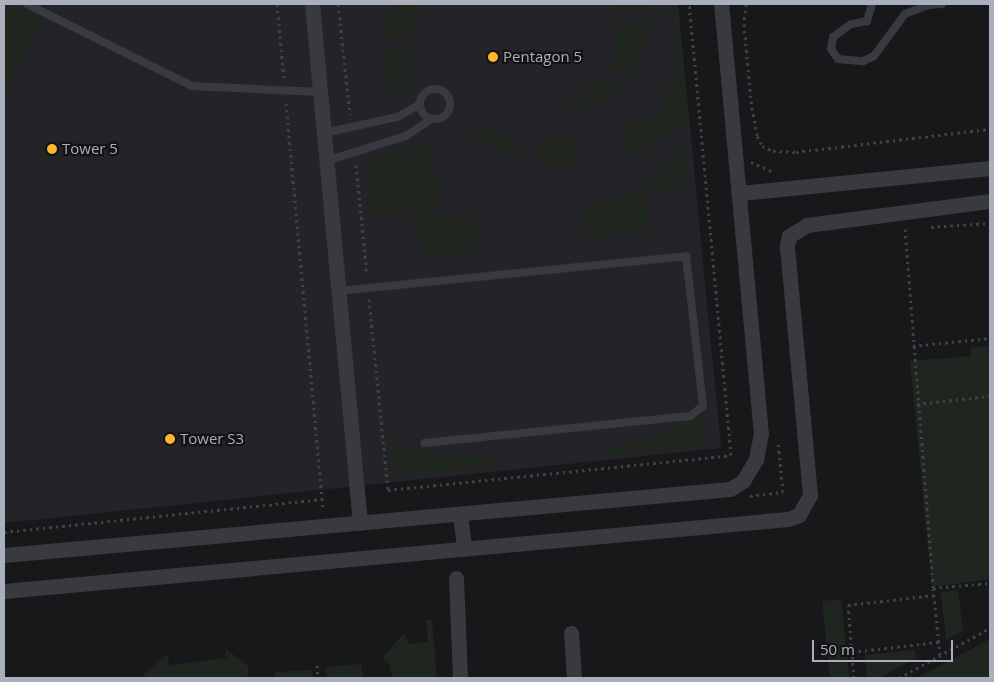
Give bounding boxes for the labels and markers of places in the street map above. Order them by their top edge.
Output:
place label: Pentagon 5 [503,48,582,66]
marker: Pentagon 5 [487,51,499,63]
place label: Tower 5 [62,140,118,158]
marker: Tower 5 [46,143,58,155]
place label: Tower S3 [180,430,244,448]
marker: Tower S3 [164,433,176,445]

